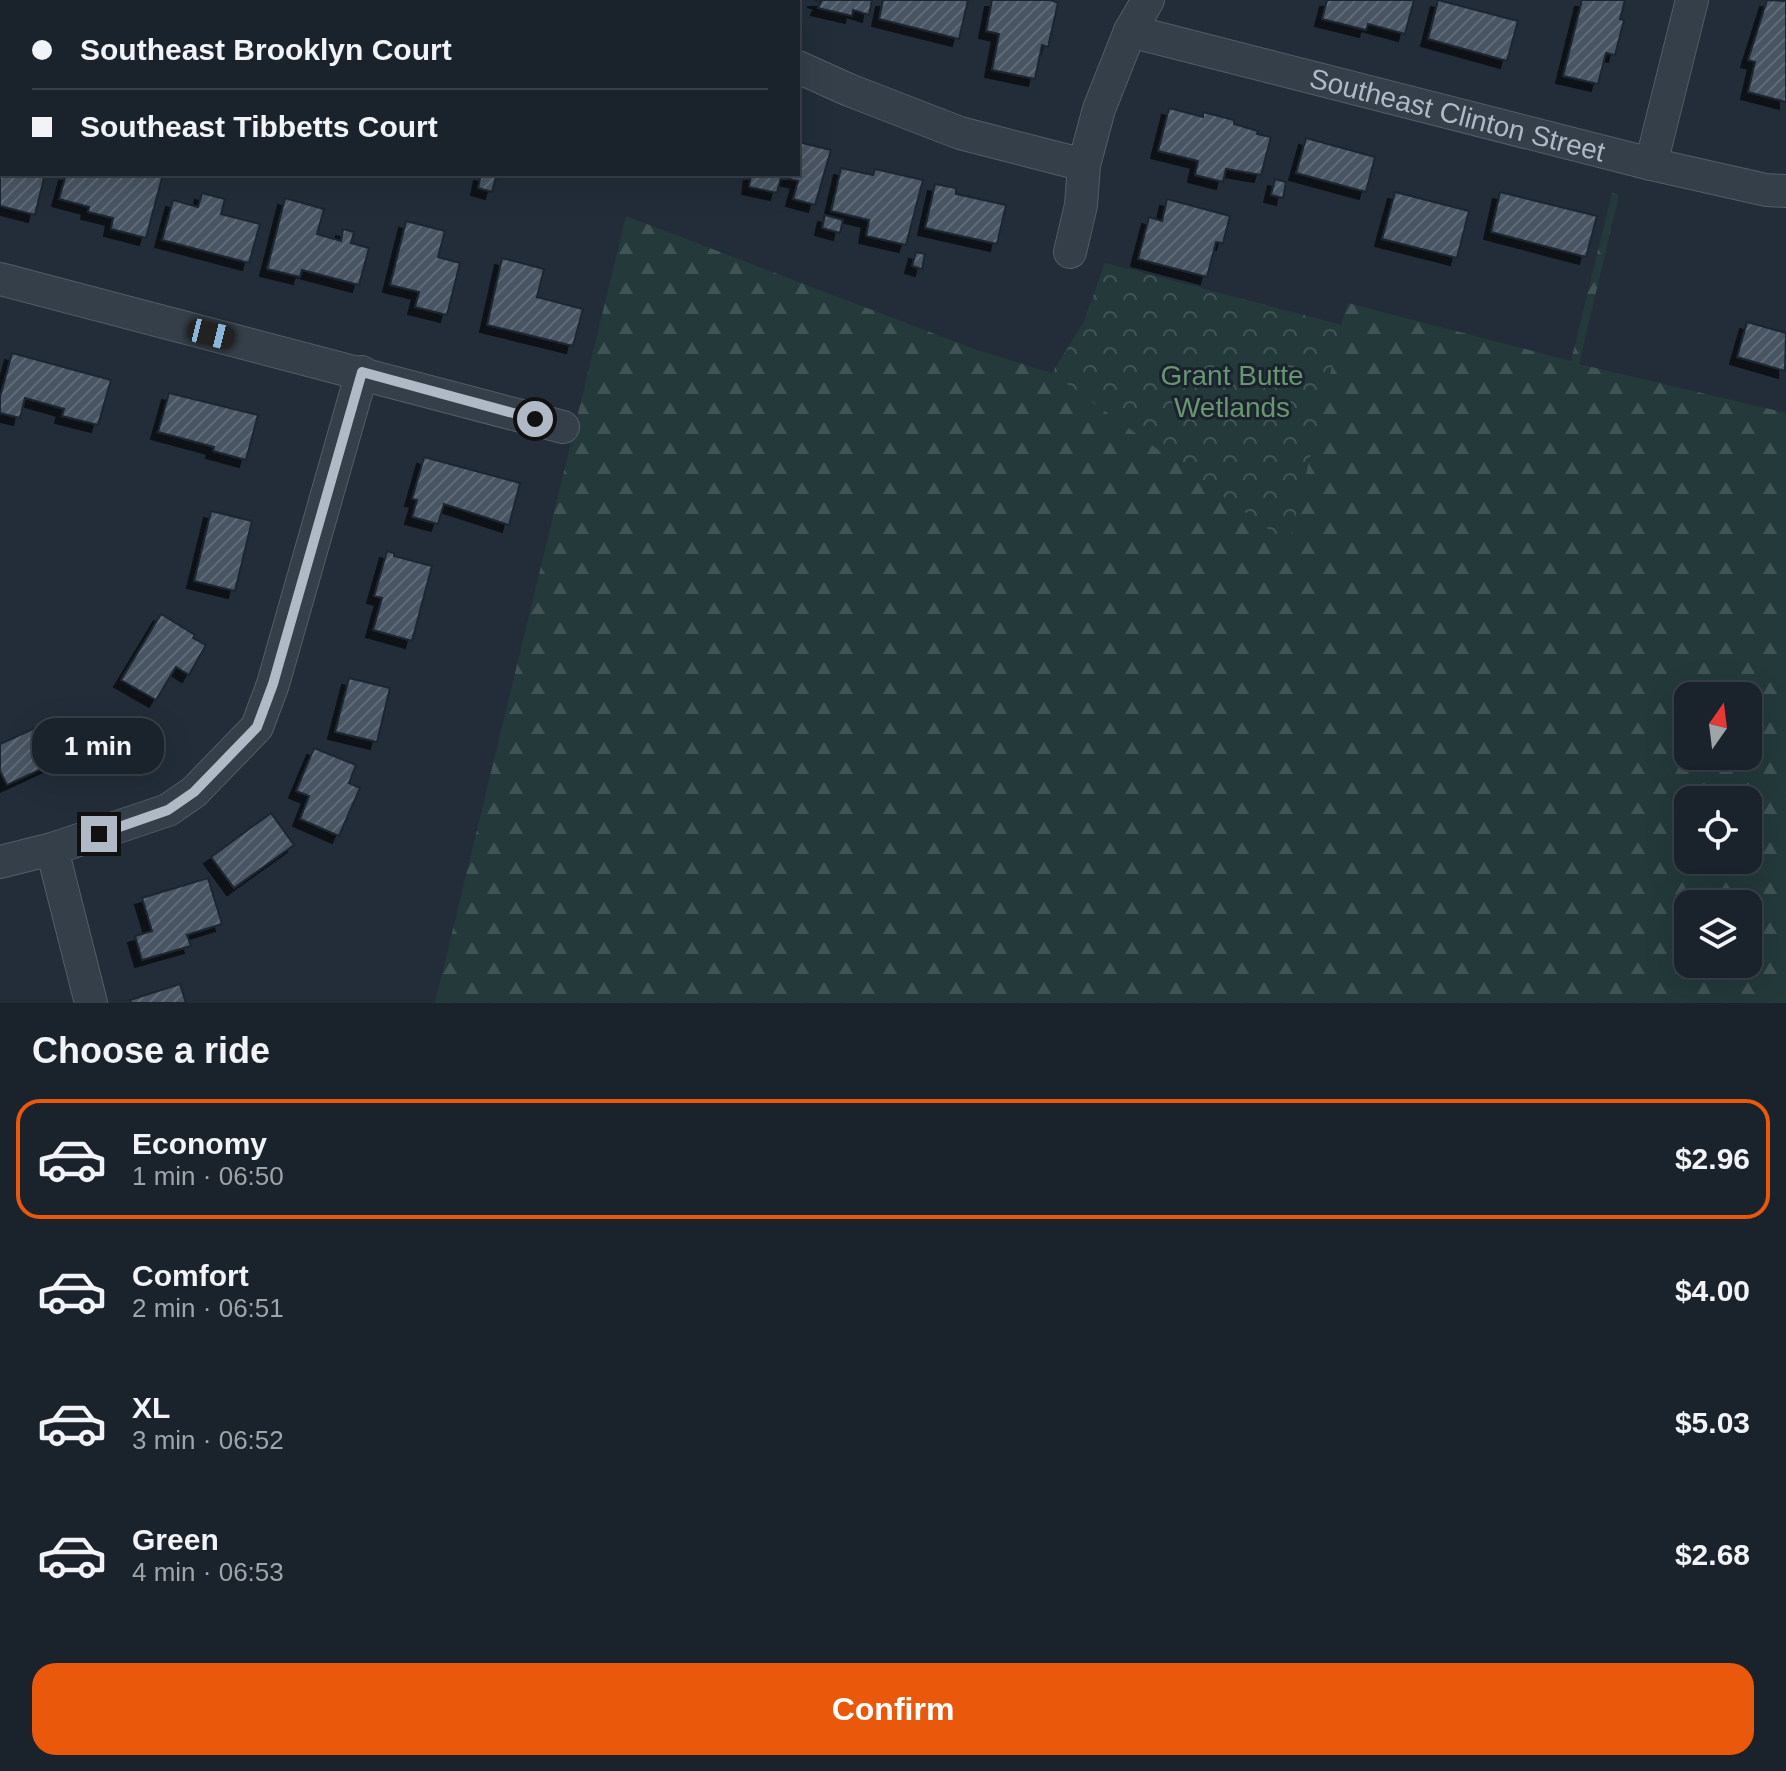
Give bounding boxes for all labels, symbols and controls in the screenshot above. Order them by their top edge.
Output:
text: Southeast Brooklyn Court [80,33,452,66]
street label: Southeast Clinton Street [1306,63,1609,168]
text: Southeast Tibbetts Court [80,110,438,143]
car [185,317,237,351]
park label: Grant Butte Wetlands [1160,360,1304,423]
route start [517,401,553,437]
north arrow [1674,682,1762,770]
map controls [1674,682,1762,978]
callout: 1 min [33,718,165,774]
text: 1 min [64,731,132,761]
button: locate [1674,786,1762,874]
route end [81,816,117,852]
button: layers [1674,890,1762,978]
text: Choose a ride [32,1030,270,1071]
icon: car [36,1123,108,1195]
text: Economy [132,1127,267,1160]
text: $2.96 [1675,1142,1750,1175]
text: 1 min · 06:50 [132,1161,284,1191]
icon: car [36,1255,108,1327]
text: Comfort [132,1259,249,1292]
text: $4.00 [1675,1274,1750,1307]
text: 2 min · 06:51 [132,1293,284,1323]
icon: car [36,1387,108,1459]
text: XL [132,1391,170,1424]
text: $5.03 [1675,1406,1750,1439]
text: 3 min · 06:52 [132,1425,284,1455]
icon: car [36,1519,108,1591]
text: Green [132,1523,219,1556]
text: $2.68 [1675,1538,1750,1571]
text: 4 min · 06:53 [132,1557,284,1587]
button: Confirm [32,1663,1754,1755]

